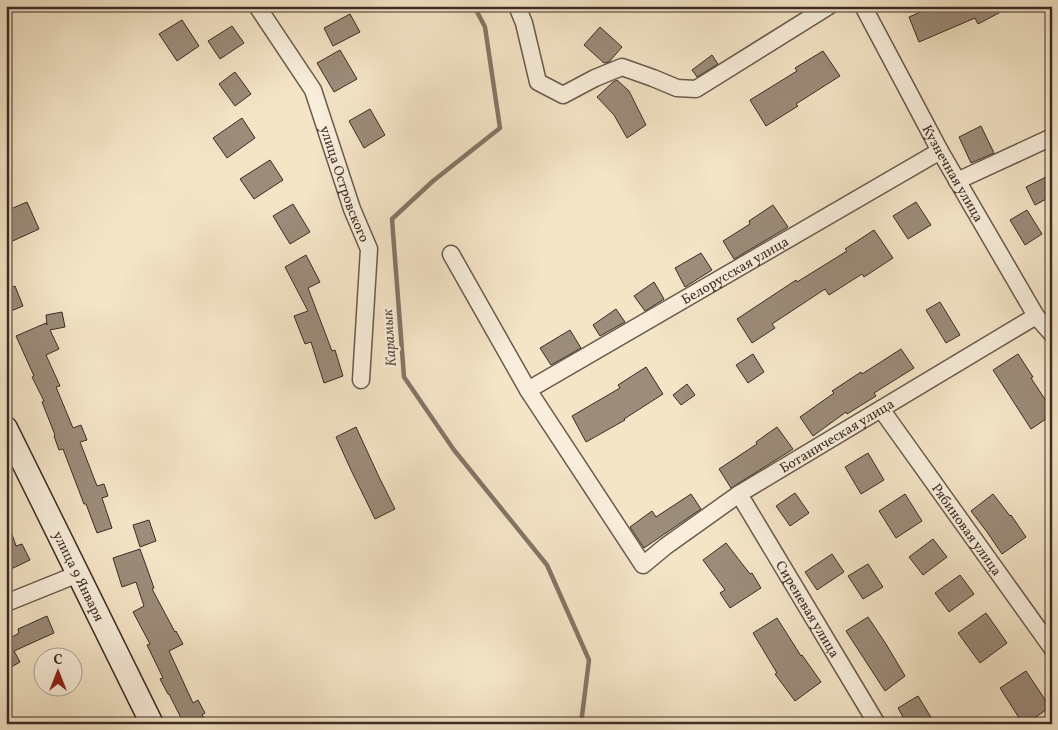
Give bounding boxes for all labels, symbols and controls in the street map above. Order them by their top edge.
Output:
street label: Кузнечная улица [917,122,987,226]
street label: улица Островского [314,123,373,246]
street label: Белорусская улица [678,233,793,310]
water label: Карамык [378,307,403,367]
street label: Ботаническая улица [777,395,898,478]
street label: Рябиновая улица [926,480,1005,580]
street label: улица 9 Января [47,528,108,625]
street label: Сиреневая улица [770,557,843,662]
north arrow [32,648,82,698]
text: С [53,651,63,670]

